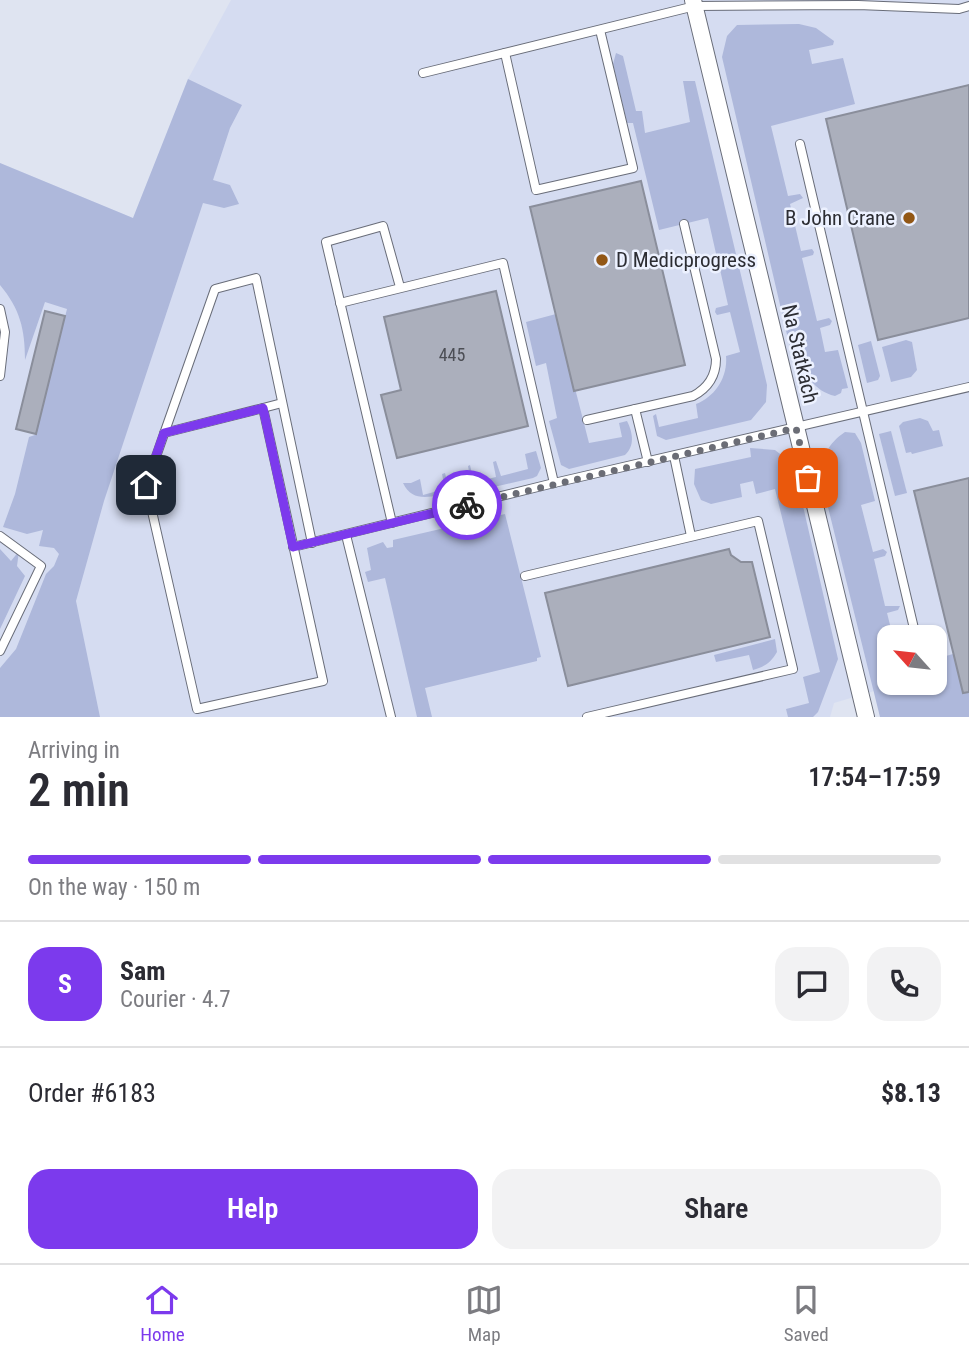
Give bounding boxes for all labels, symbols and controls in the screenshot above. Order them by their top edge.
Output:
place label: B John Crane [785,206,895,230]
marker: B John Crane [901,210,917,226]
place label: D Medicprogress [616,248,756,272]
marker: D Medicprogress [594,252,610,268]
street label: Na Statkách [777,302,823,406]
house number: 445 [439,344,465,365]
pin [778,448,838,508]
pin [116,455,176,515]
icon: bag [789,459,827,497]
icon: home [127,466,165,504]
courier [432,470,502,540]
icon: bike [448,486,486,524]
north arrow [877,625,947,695]
map controls [877,625,947,695]
text: Arriving in [28,737,120,764]
text: 17:54–17:59 [808,762,941,792]
text: 2 min [28,763,130,817]
text: On the way · 150 m [28,874,200,901]
button: chat [775,947,849,1021]
button: phone [867,947,941,1021]
text: Sam [120,956,166,986]
text: S [58,969,72,999]
text: Courier · 4.7 [120,986,231,1013]
text: Order #6183 [28,1078,156,1108]
text: $8.13 [881,1078,941,1108]
button: Help [28,1169,478,1249]
button: Share [492,1169,941,1249]
tab: Home [140,1281,185,1346]
tab: Map [465,1281,503,1346]
tab: Saved [784,1281,829,1346]

